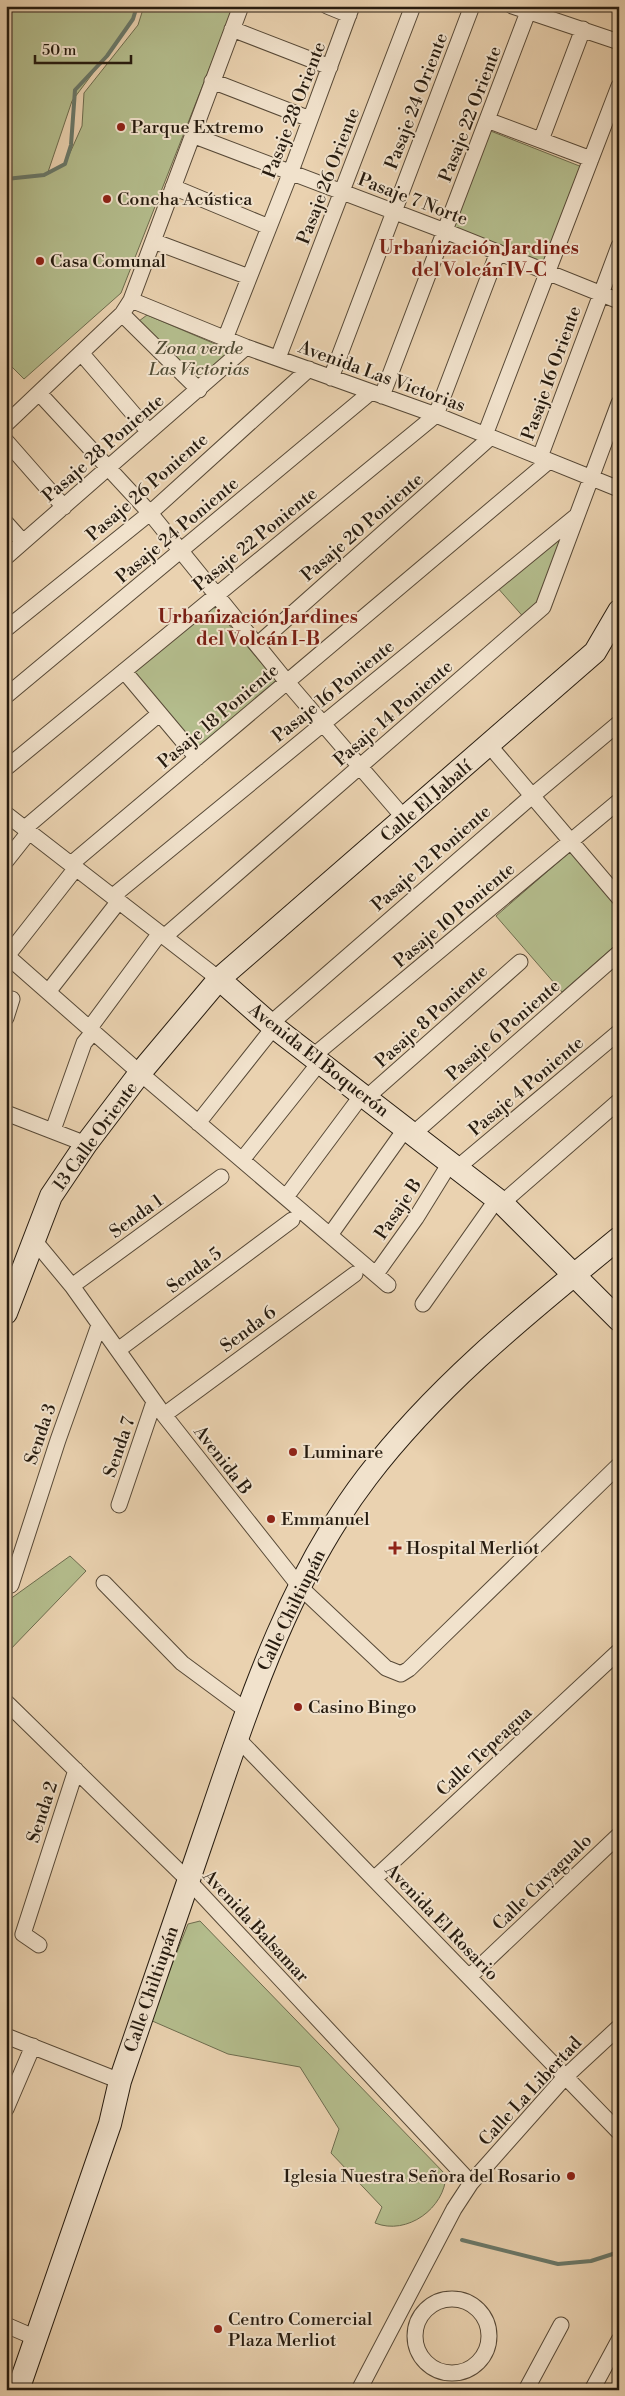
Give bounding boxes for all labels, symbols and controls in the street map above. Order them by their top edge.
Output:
street label: Pasaje 24 Oriente [380,30,453,173]
scale bar [35,32,131,64]
street label: Pasaje 28 Oriente [258,39,331,182]
text: 50 m [42,41,76,60]
street label: Pasaje 22 Oriente [434,43,507,185]
street label: Pasaje 26 Oriente [292,105,365,248]
place label: Parque Extremo [131,116,264,139]
marker: Parque Extremo [115,121,127,133]
street label: Pasaje 7 Norte [355,168,471,231]
place label: Concha Acústica [117,188,253,211]
marker: Concha Acústica [101,193,113,205]
district label: Urbanización Jardines del Volcán IV-C [379,236,579,282]
place label: Casa Comunal [50,250,167,273]
marker: Casa Comunal [34,255,46,267]
street label: Pasaje 16 Oriente [517,303,586,443]
street label: Avenida Las Victorias [294,335,468,417]
park label: Zona verde Las Victorias [148,337,250,381]
street label: Pasaje 28 Poniente [38,389,169,508]
street label: Pasaje 26 Poniente [82,428,213,547]
street label: Pasaje 20 Poniente [296,468,428,587]
street label: Pasaje 24 Poniente [111,472,244,589]
street label: Pasaje 22 Poniente [189,482,322,597]
district label: Urbanización Jardines del Volcán I-B [158,605,358,651]
street label: Pasaje 16 Poniente [267,635,399,748]
street label: Pasaje 14 Poniente [329,655,458,771]
street label: Pasaje 18 Poniente [153,659,284,774]
street label: Calle El Jabalí [376,755,478,847]
street label: Pasaje 12 Poniente [367,800,496,917]
street label: Pasaje 10 Poniente [389,858,520,973]
street label: Pasaje 8 Poniente [370,960,492,1073]
street label: Pasaje 6 Poniente [442,975,565,1086]
street label: Avenida El Boquerón [243,998,394,1123]
street label: Pasaje 4 Poniente [464,1031,589,1141]
street label: 13 Calle Oriente [48,1077,143,1195]
street label: Pasaje B [370,1174,427,1244]
street label: Senda 1 [105,1189,168,1244]
street label: Senda 5 [162,1242,226,1299]
street label: Senda 6 [216,1301,281,1358]
street label: Senda 3 [19,1401,62,1468]
street label: Senda 7 [98,1414,140,1480]
street label: Avenida B [188,1420,257,1500]
place label: Luminare [303,1441,383,1464]
marker: Luminare [287,1446,299,1458]
place label: Emmanuel [281,1508,370,1531]
marker: Emmanuel [265,1513,277,1525]
place label: Hospital Merliot [406,1537,540,1560]
marker: Hospital Merliot [388,1541,402,1555]
street label: Calle Chiltiupán [252,1546,331,1675]
place label: Casino Bingo [308,1696,417,1719]
marker: Casino Bingo [292,1701,304,1713]
street label: Calle Tepeagua [432,1701,538,1802]
street label: Senda 2 [22,1778,63,1846]
street label: Calle Cuyagualo [488,1829,597,1936]
street label: Avenida El Rosario [379,1858,503,1986]
street label: Avenida Balsamar [197,1864,314,1988]
street label: Calle Chiltiupán [119,1923,184,2055]
street label: Calle La Libertad [474,2031,587,2151]
place label: Iglesia Nuestra Señora del Rosario [284,2165,561,2188]
marker: Iglesia Nuestra Señora del Rosario [565,2170,577,2182]
place label: Centro Comercial Plaza Merliot [228,2308,373,2352]
marker: Centro Comercial Plaza Merliot [212,2323,224,2335]

